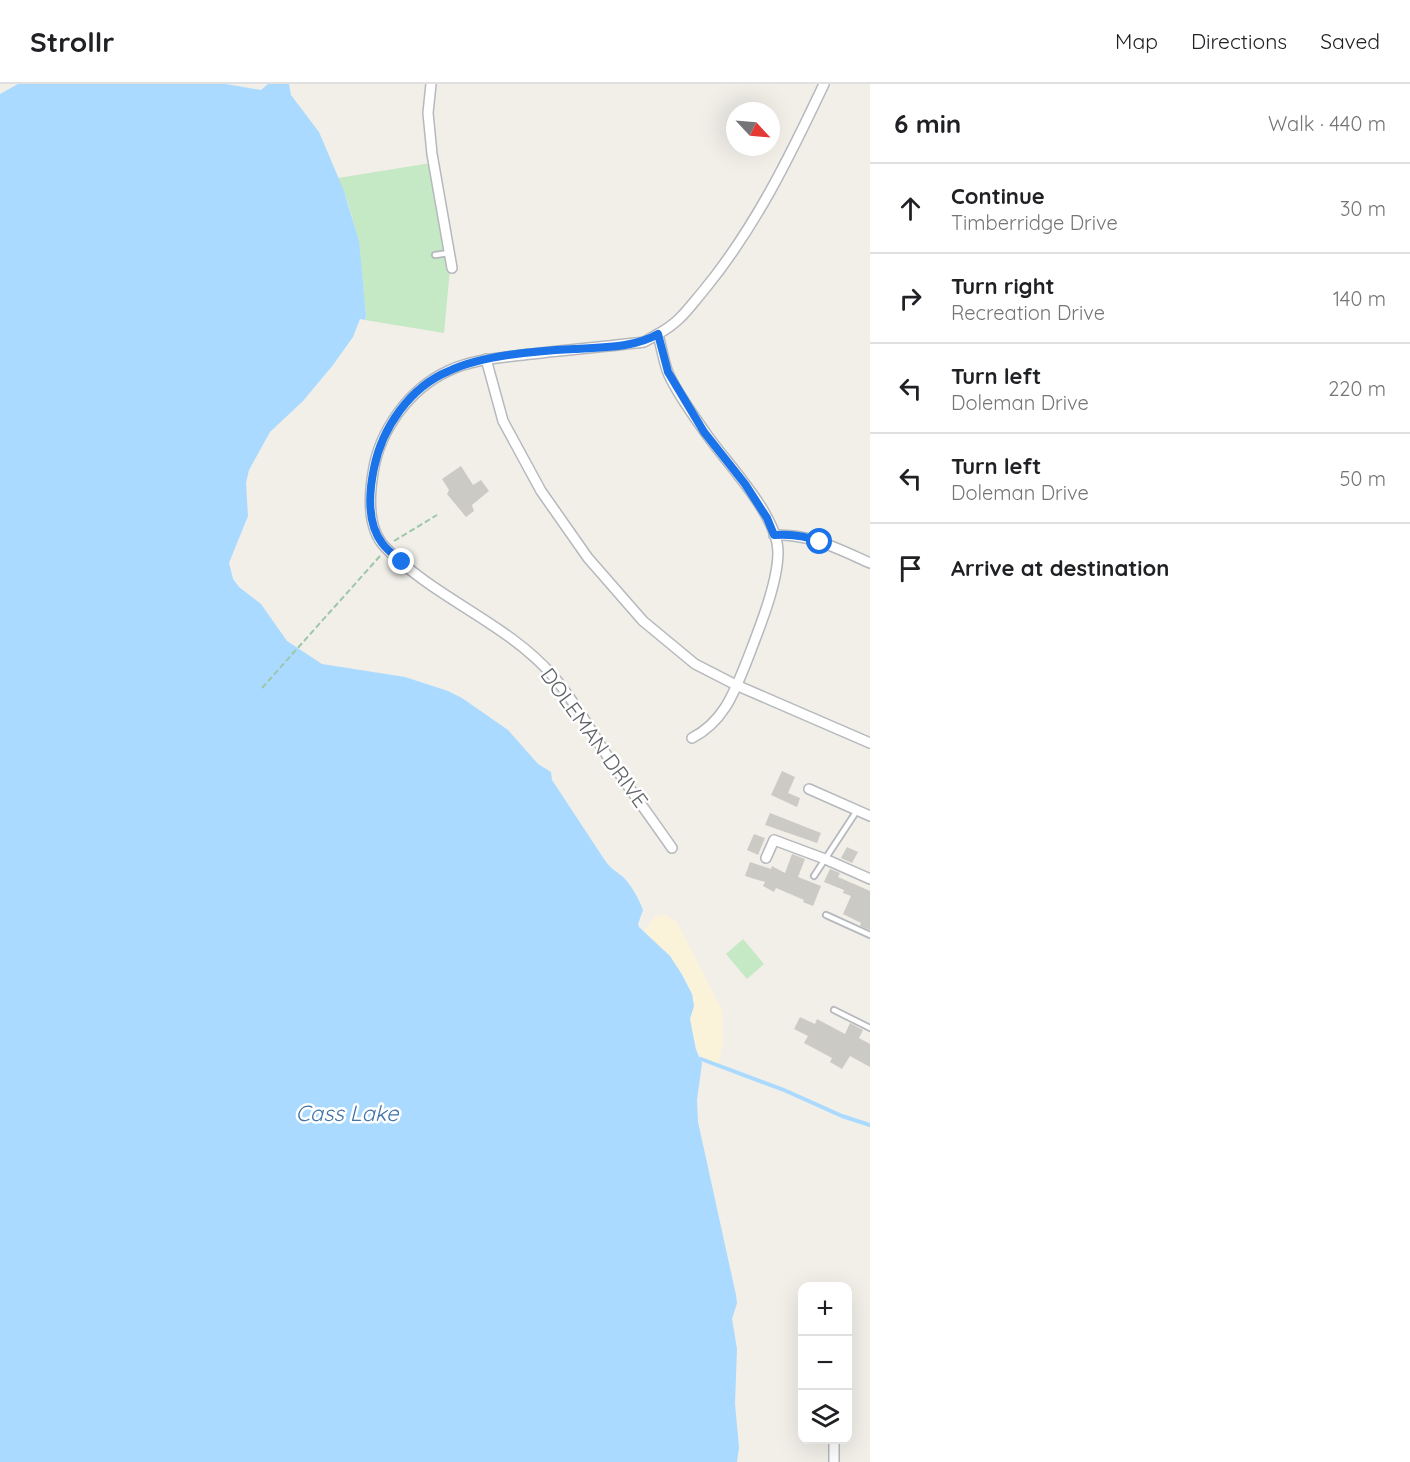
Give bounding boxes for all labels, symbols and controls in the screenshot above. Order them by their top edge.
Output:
text: Strollr [30,24,114,59]
text: Map [1115,28,1158,54]
text: Directions [1191,28,1287,54]
text: Saved [1320,28,1380,54]
north arrow [726,102,780,156]
text: 6 min [894,107,961,140]
text: Walk · 440 m [1268,111,1386,136]
text: Continue [951,182,1045,210]
icon: ahead [894,192,927,225]
text: 30 m [1340,196,1386,221]
text: Timberridge Drive [951,210,1118,235]
text: Turn right [951,272,1055,300]
icon: right [894,282,927,315]
text: 140 m [1333,286,1386,311]
text: Recreation Drive [951,300,1105,325]
text: Turn left [951,362,1041,390]
icon: left [894,372,927,405]
text: 220 m [1328,376,1386,401]
text: Doleman Drive [951,390,1089,415]
text: Turn left [951,452,1041,480]
icon: left [894,462,927,495]
text: 50 m [1340,466,1386,491]
text: Doleman Drive [951,480,1089,505]
route start [806,528,832,554]
route end [388,548,414,574]
icon: arrive [894,552,927,585]
text: Arrive at destination [951,554,1169,582]
street label: DOLEMAN DRIVE [535,662,654,812]
water label: Cass Lake [295,1099,400,1127]
map controls [798,1282,852,1444]
button: + [798,1282,852,1336]
button: − [798,1336,852,1390]
button: layers [798,1390,852,1444]

